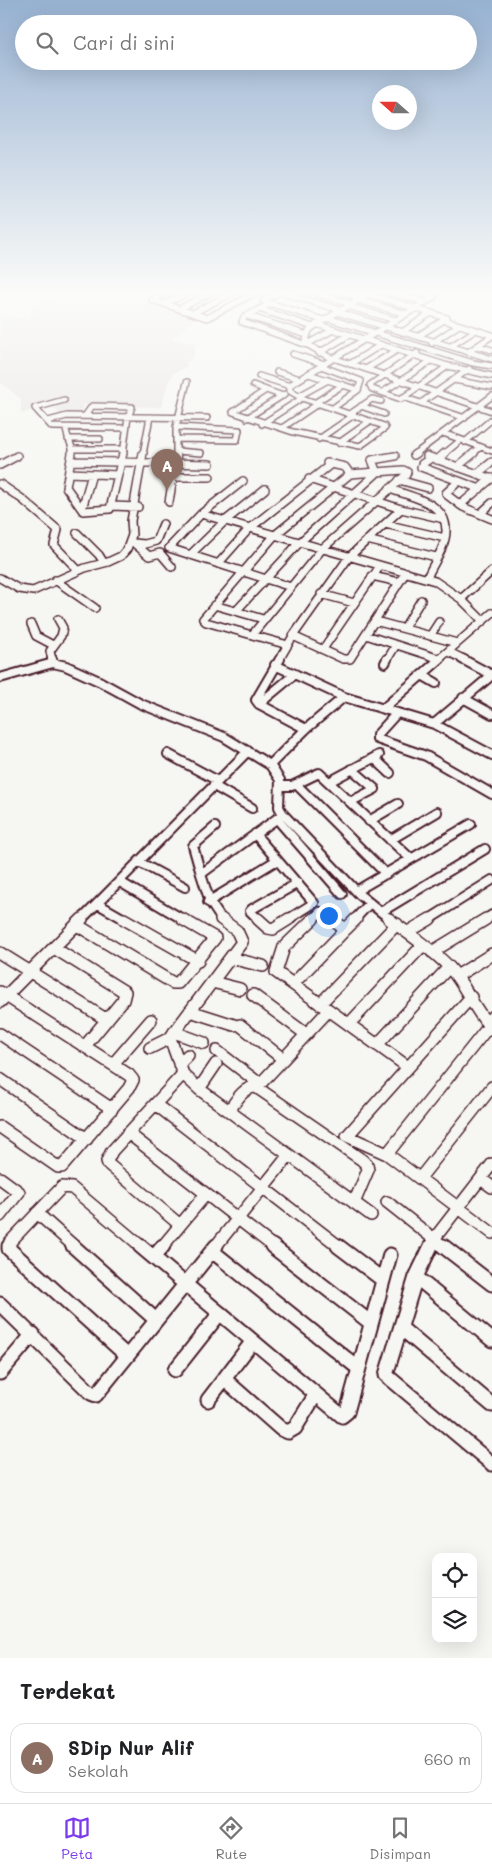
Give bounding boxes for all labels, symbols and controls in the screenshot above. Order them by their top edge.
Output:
search box [15,15,477,70]
icon: search [33,29,61,57]
text: Cari di sini [73,30,175,55]
north arrow [372,85,417,130]
pin: A [151,449,183,490]
your location [316,903,342,929]
map controls [432,1553,477,1643]
button: locate [432,1553,477,1598]
button: layers [432,1598,477,1643]
text: Terdekat [20,1677,115,1704]
text: SDip Nur Alif [68,1735,194,1760]
text: A [31,1748,43,1769]
text: 660 m [424,1748,471,1769]
text: Sekolah [68,1760,128,1781]
tab: Peta [61,1814,93,1863]
tab: Rute [216,1814,247,1863]
tab: Disimpan [370,1814,431,1863]

